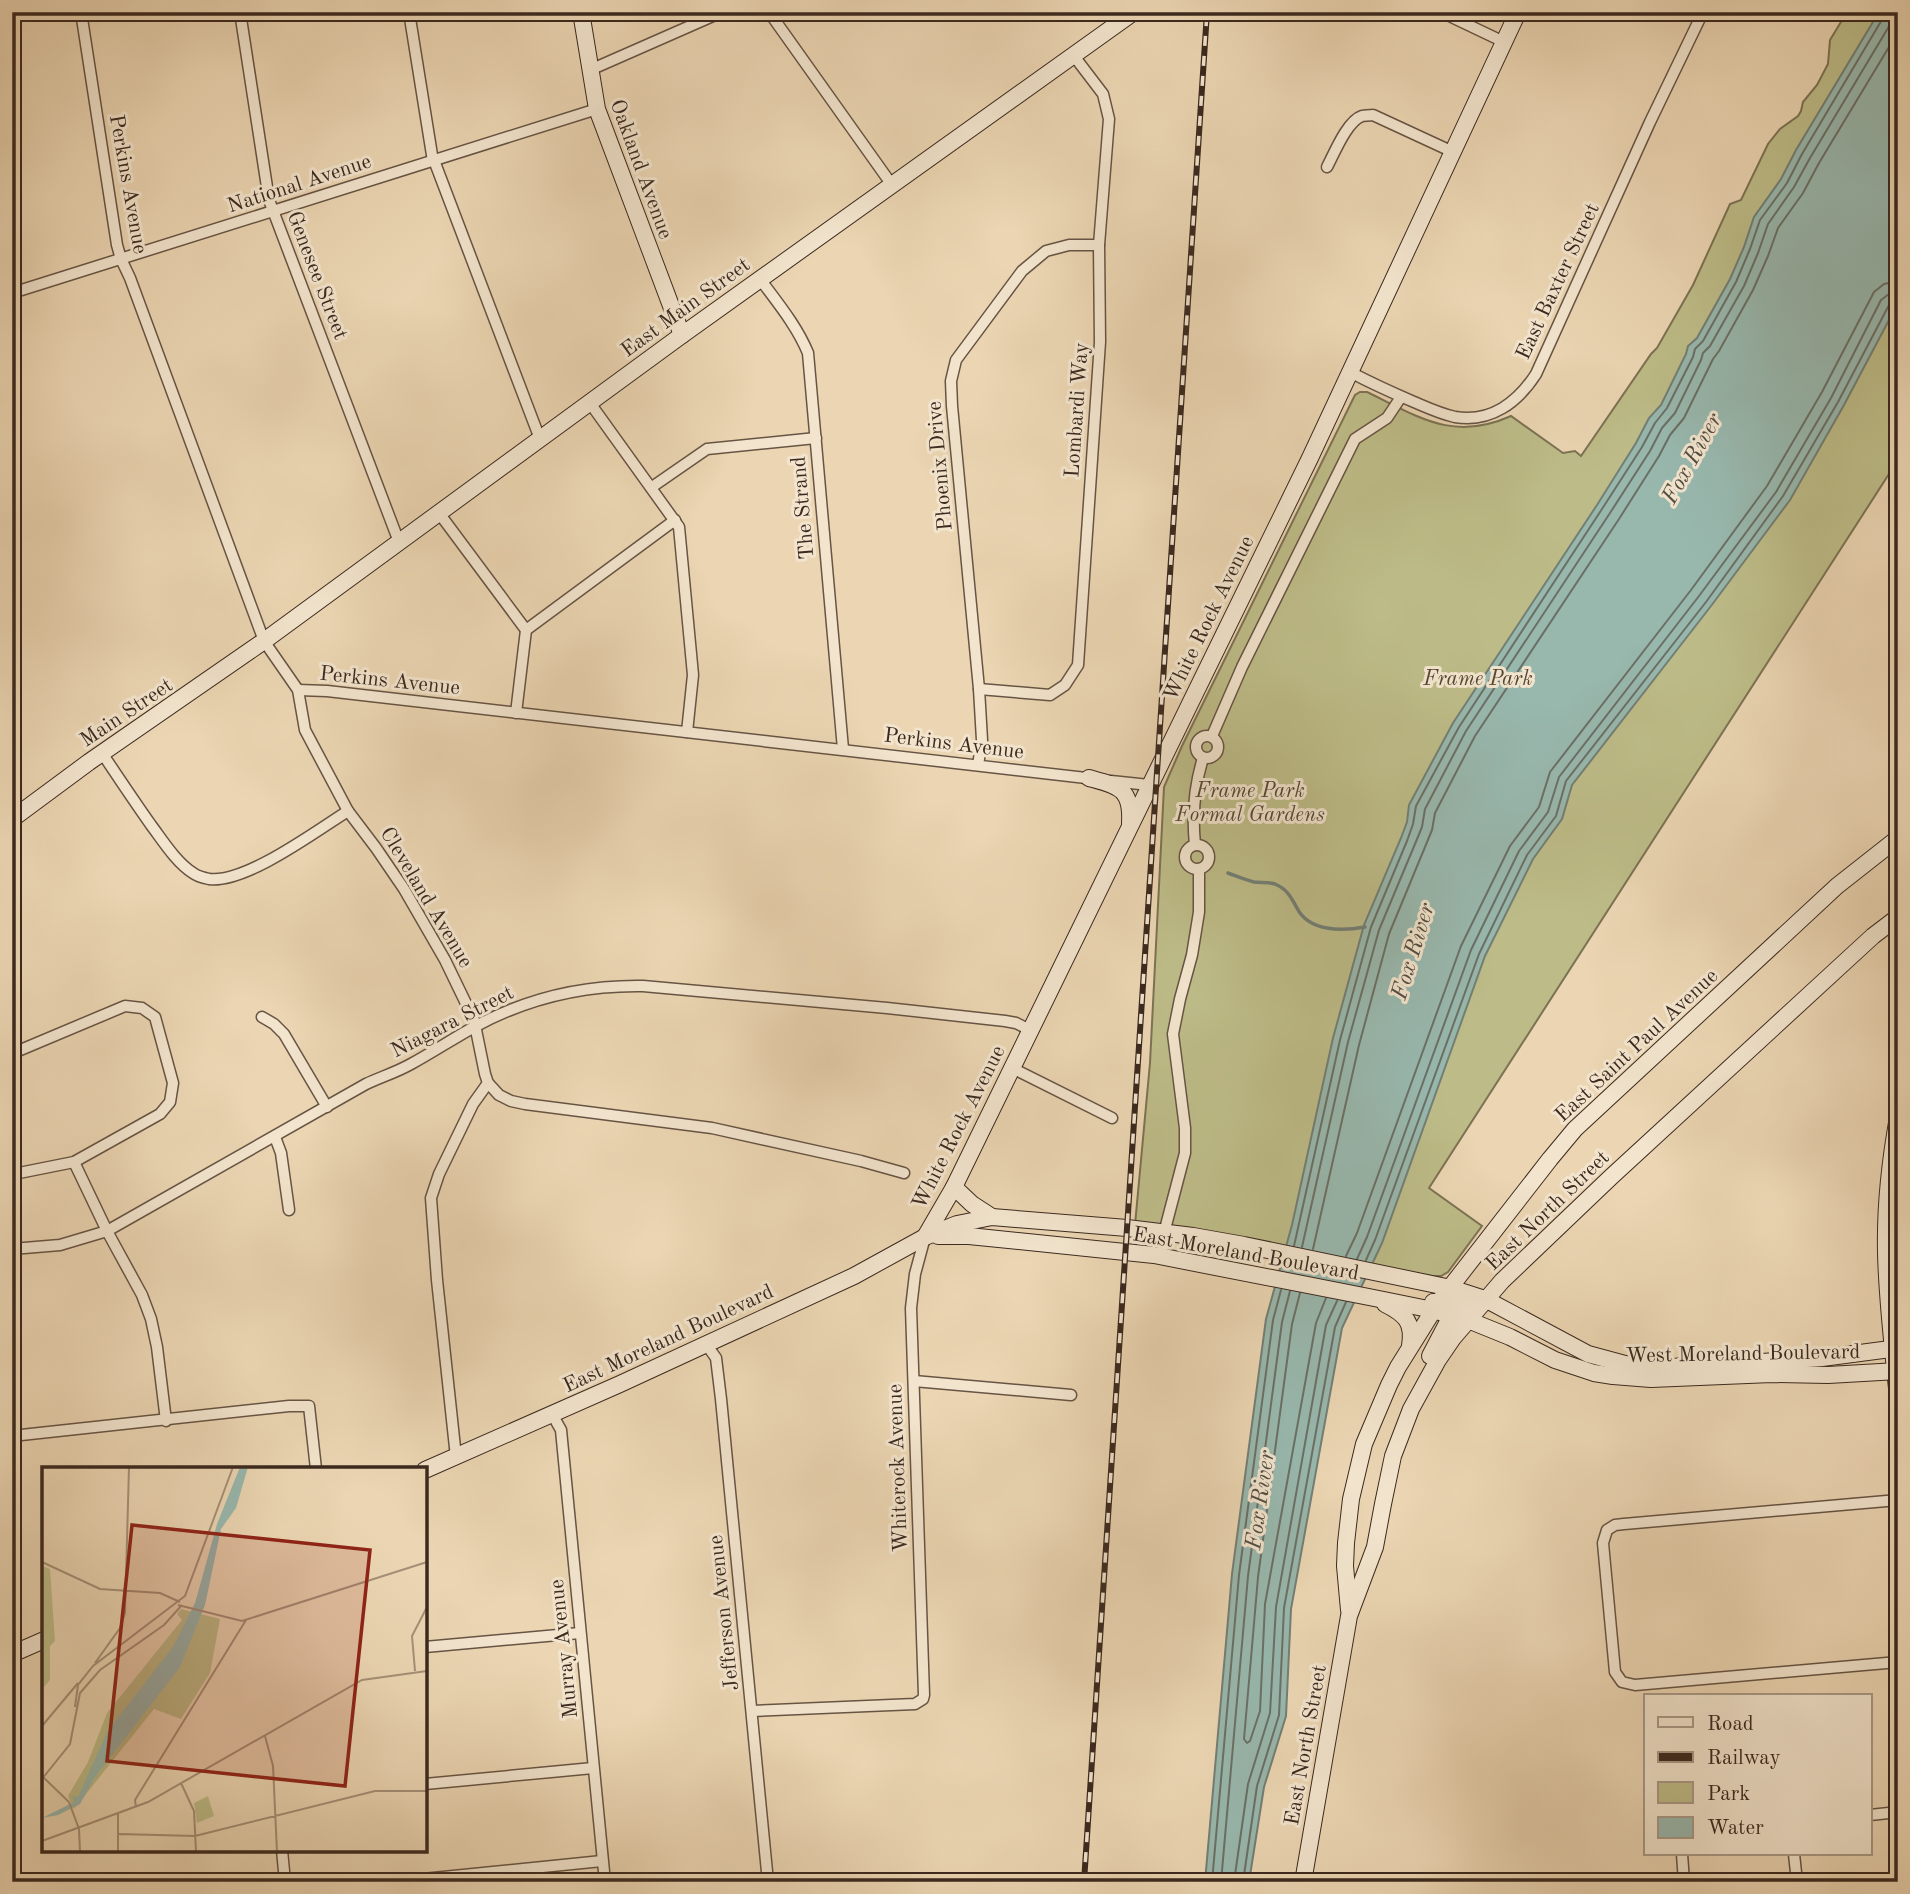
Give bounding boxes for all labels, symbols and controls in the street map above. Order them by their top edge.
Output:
street label: Oakland Avenue [606,97,676,242]
street label: Perkins Avenue [105,113,150,256]
street label: National Avenue [225,151,374,218]
street label: East Baxter Street [1513,200,1604,363]
street label: Genesee Street [282,208,351,343]
street label: East Main Street [618,255,754,362]
street label: Lombardi Way [1062,342,1093,478]
street label: Phoenix Drive [924,400,957,532]
water label: Fox River [1658,409,1727,509]
street label: The Strand [789,455,818,560]
street label: White Rock Avenue [1160,533,1258,704]
street label: Perkins Avenue [319,664,461,699]
park label: Frame Park [1422,669,1533,690]
street label: Main Street [77,675,177,752]
street label: Perkins Avenue [883,725,1025,764]
park label: Frame Park Formal Gardens [1174,781,1325,826]
street label: Cleveland Avenue [375,824,476,972]
water label: Fox River [1388,899,1439,1003]
street label: East Saint Paul Avenue [1552,965,1722,1127]
street label: Niagara Street [388,982,517,1062]
street label: White Rock Avenue [909,1042,1010,1213]
street label: East North Street [1482,1147,1614,1275]
street label: East Moreland Boulevard [1131,1224,1361,1285]
street label: East Moreland Boulevard [560,1281,777,1397]
street label: West Moreland Boulevard [1625,1342,1861,1367]
street label: Whiterock Avenue [885,1384,912,1552]
water label: Fox River [1242,1448,1279,1552]
inset map [42,1467,427,1852]
street label: Jefferson Avenue [706,1534,743,1692]
street label: Murray Avenue [547,1578,582,1719]
street label: East North Street [1282,1663,1331,1827]
legend [1644,1694,1871,1856]
text: Road [1707,1714,1754,1735]
text: Railway [1707,1748,1781,1769]
text: Park [1707,1784,1750,1805]
text: Water [1707,1818,1764,1839]

